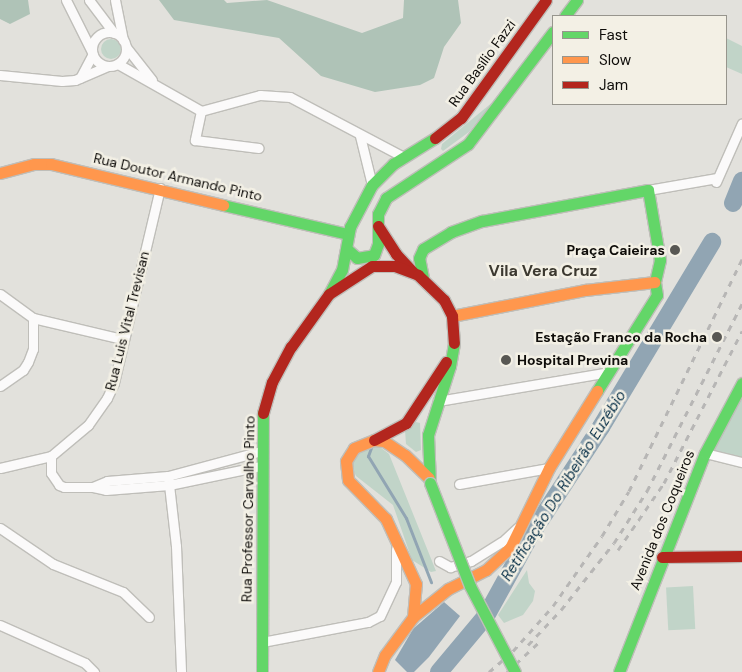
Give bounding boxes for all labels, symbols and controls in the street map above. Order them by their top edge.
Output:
legend [552,15,727,105]
street label: Rua Basílio Fazzi [445,16,519,110]
text: Fast [599,25,628,45]
text: Slow [599,50,631,70]
text: Jam [599,75,628,95]
street label: Rua Doutor Armando Pinto [92,149,264,205]
place label: Praça Caieiras [566,242,665,258]
marker: Praça Caieiras [669,244,681,256]
street label: Rua Luis Vital Trevisan [102,250,152,392]
district label: Vila Vera Cruz [489,261,597,281]
place label: Estação Franco da Rocha [535,329,707,345]
marker: Estação Franco da Rocha [711,331,723,343]
place label: Hospital Previna [517,352,628,368]
marker: Hospital Previna [499,353,513,367]
water label: Retificação Do Ribeirão Euzébio [498,388,630,584]
street label: Rua Professor Carvalho Pinto [238,416,258,602]
street label: Avenida dos Coqueiros [626,447,698,593]

